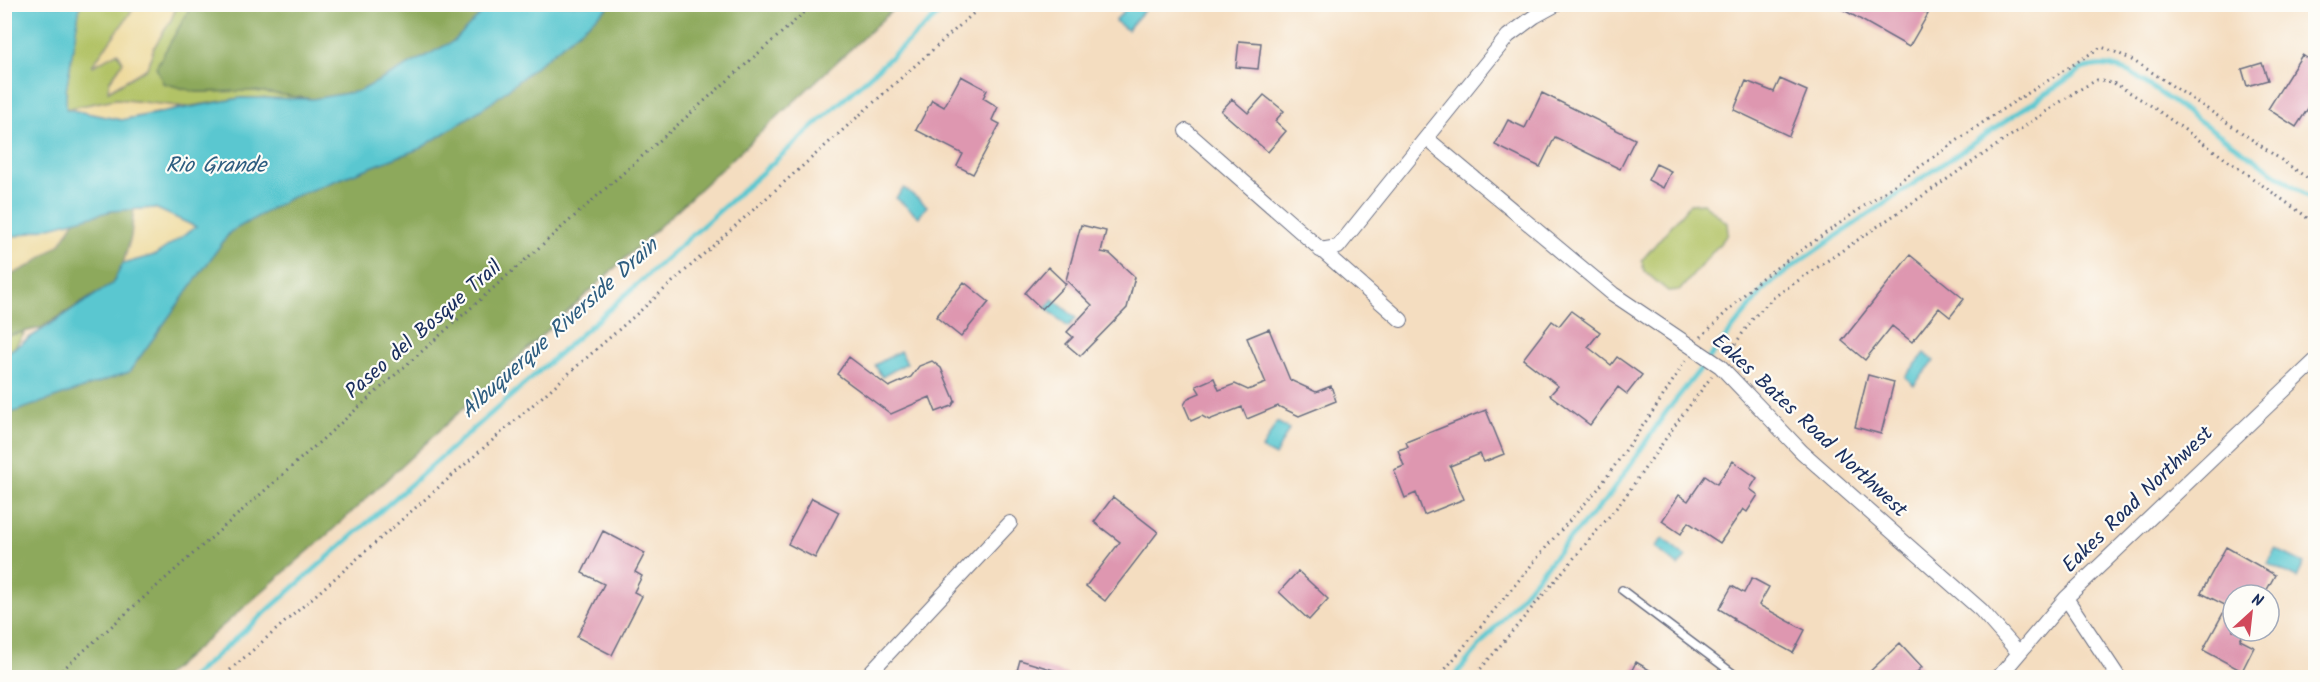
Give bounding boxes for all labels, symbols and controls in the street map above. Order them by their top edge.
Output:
water label: Rio Grande [166,149,268,184]
water label: Albuquerque Riverside Drain [453,229,669,428]
street label: Paseo del Bosque Trail [338,252,510,408]
street label: Eakes Bates Road Northwest [1703,326,1915,527]
street label: Eakes Road Northwest [2055,418,2222,581]
north arrow [2221,583,2281,643]
text: N [2247,588,2267,614]

